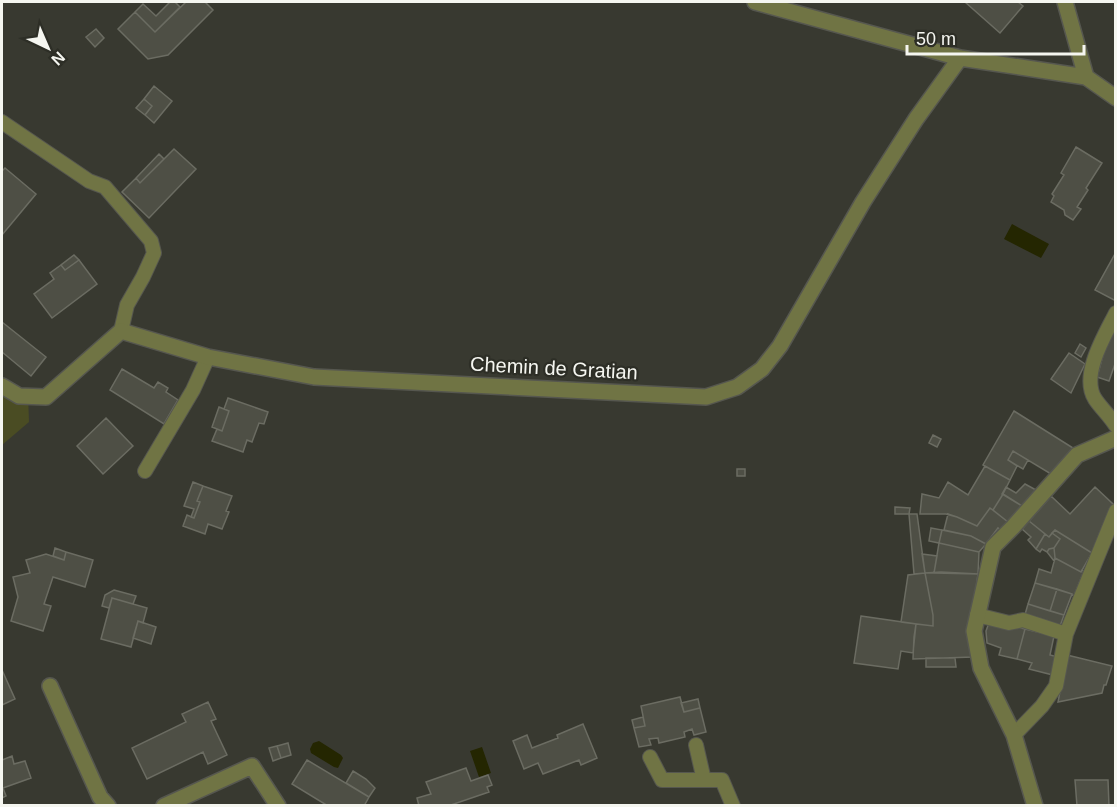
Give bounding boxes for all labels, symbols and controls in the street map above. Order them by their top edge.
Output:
north arrow [18,18,78,78]
scale bar [907,18,1084,56]
text: 50 m [916,29,956,49]
text: N [48,48,68,69]
street label: Chemin de Gratian [470,353,638,383]

